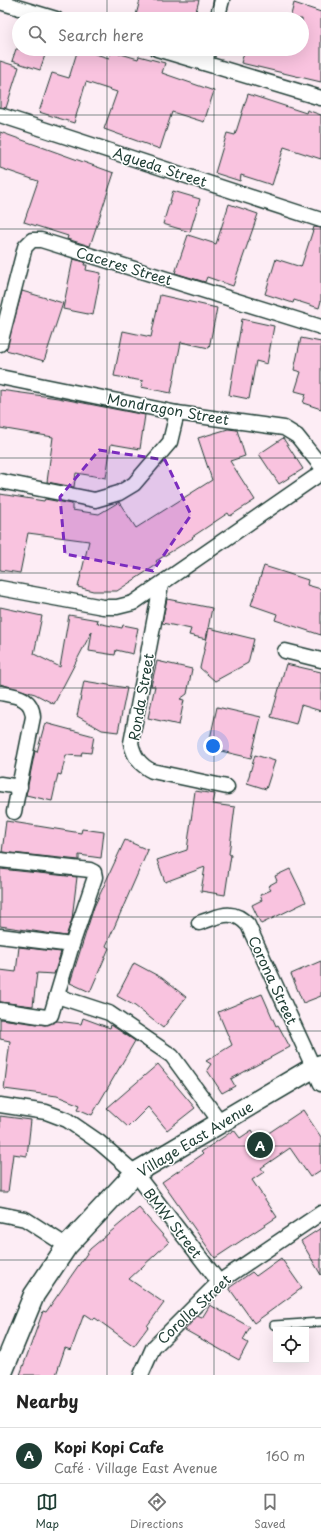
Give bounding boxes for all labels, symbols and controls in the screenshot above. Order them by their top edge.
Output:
search box [12,12,309,56]
icon: search [26,23,48,45]
text: Search here [58,23,144,46]
street label: Agueda Street [110,142,210,192]
street label: Caceres Street [73,241,175,291]
street label: Mondragon Street [105,388,231,430]
street label: Ronda Street [123,651,159,742]
your location [203,736,223,756]
street label: Corona Street [243,932,303,1028]
street label: Village East Avenue [133,1096,257,1182]
pin: A [247,1130,273,1160]
street label: BMW Street [139,1183,207,1263]
street label: Corolla Street [152,1269,236,1349]
map controls [273,1327,309,1363]
button: locate [273,1327,309,1363]
text: Nearby [16,1388,78,1414]
text: Kopi Kopi Cafe [54,1435,164,1458]
text: A [24,1446,34,1465]
text: 160 m [266,1446,305,1465]
text: Café · Village East Avenue [54,1458,218,1477]
tab: Map [35,1491,59,1532]
tab: Directions [130,1491,183,1532]
tab: Saved [254,1491,286,1532]

